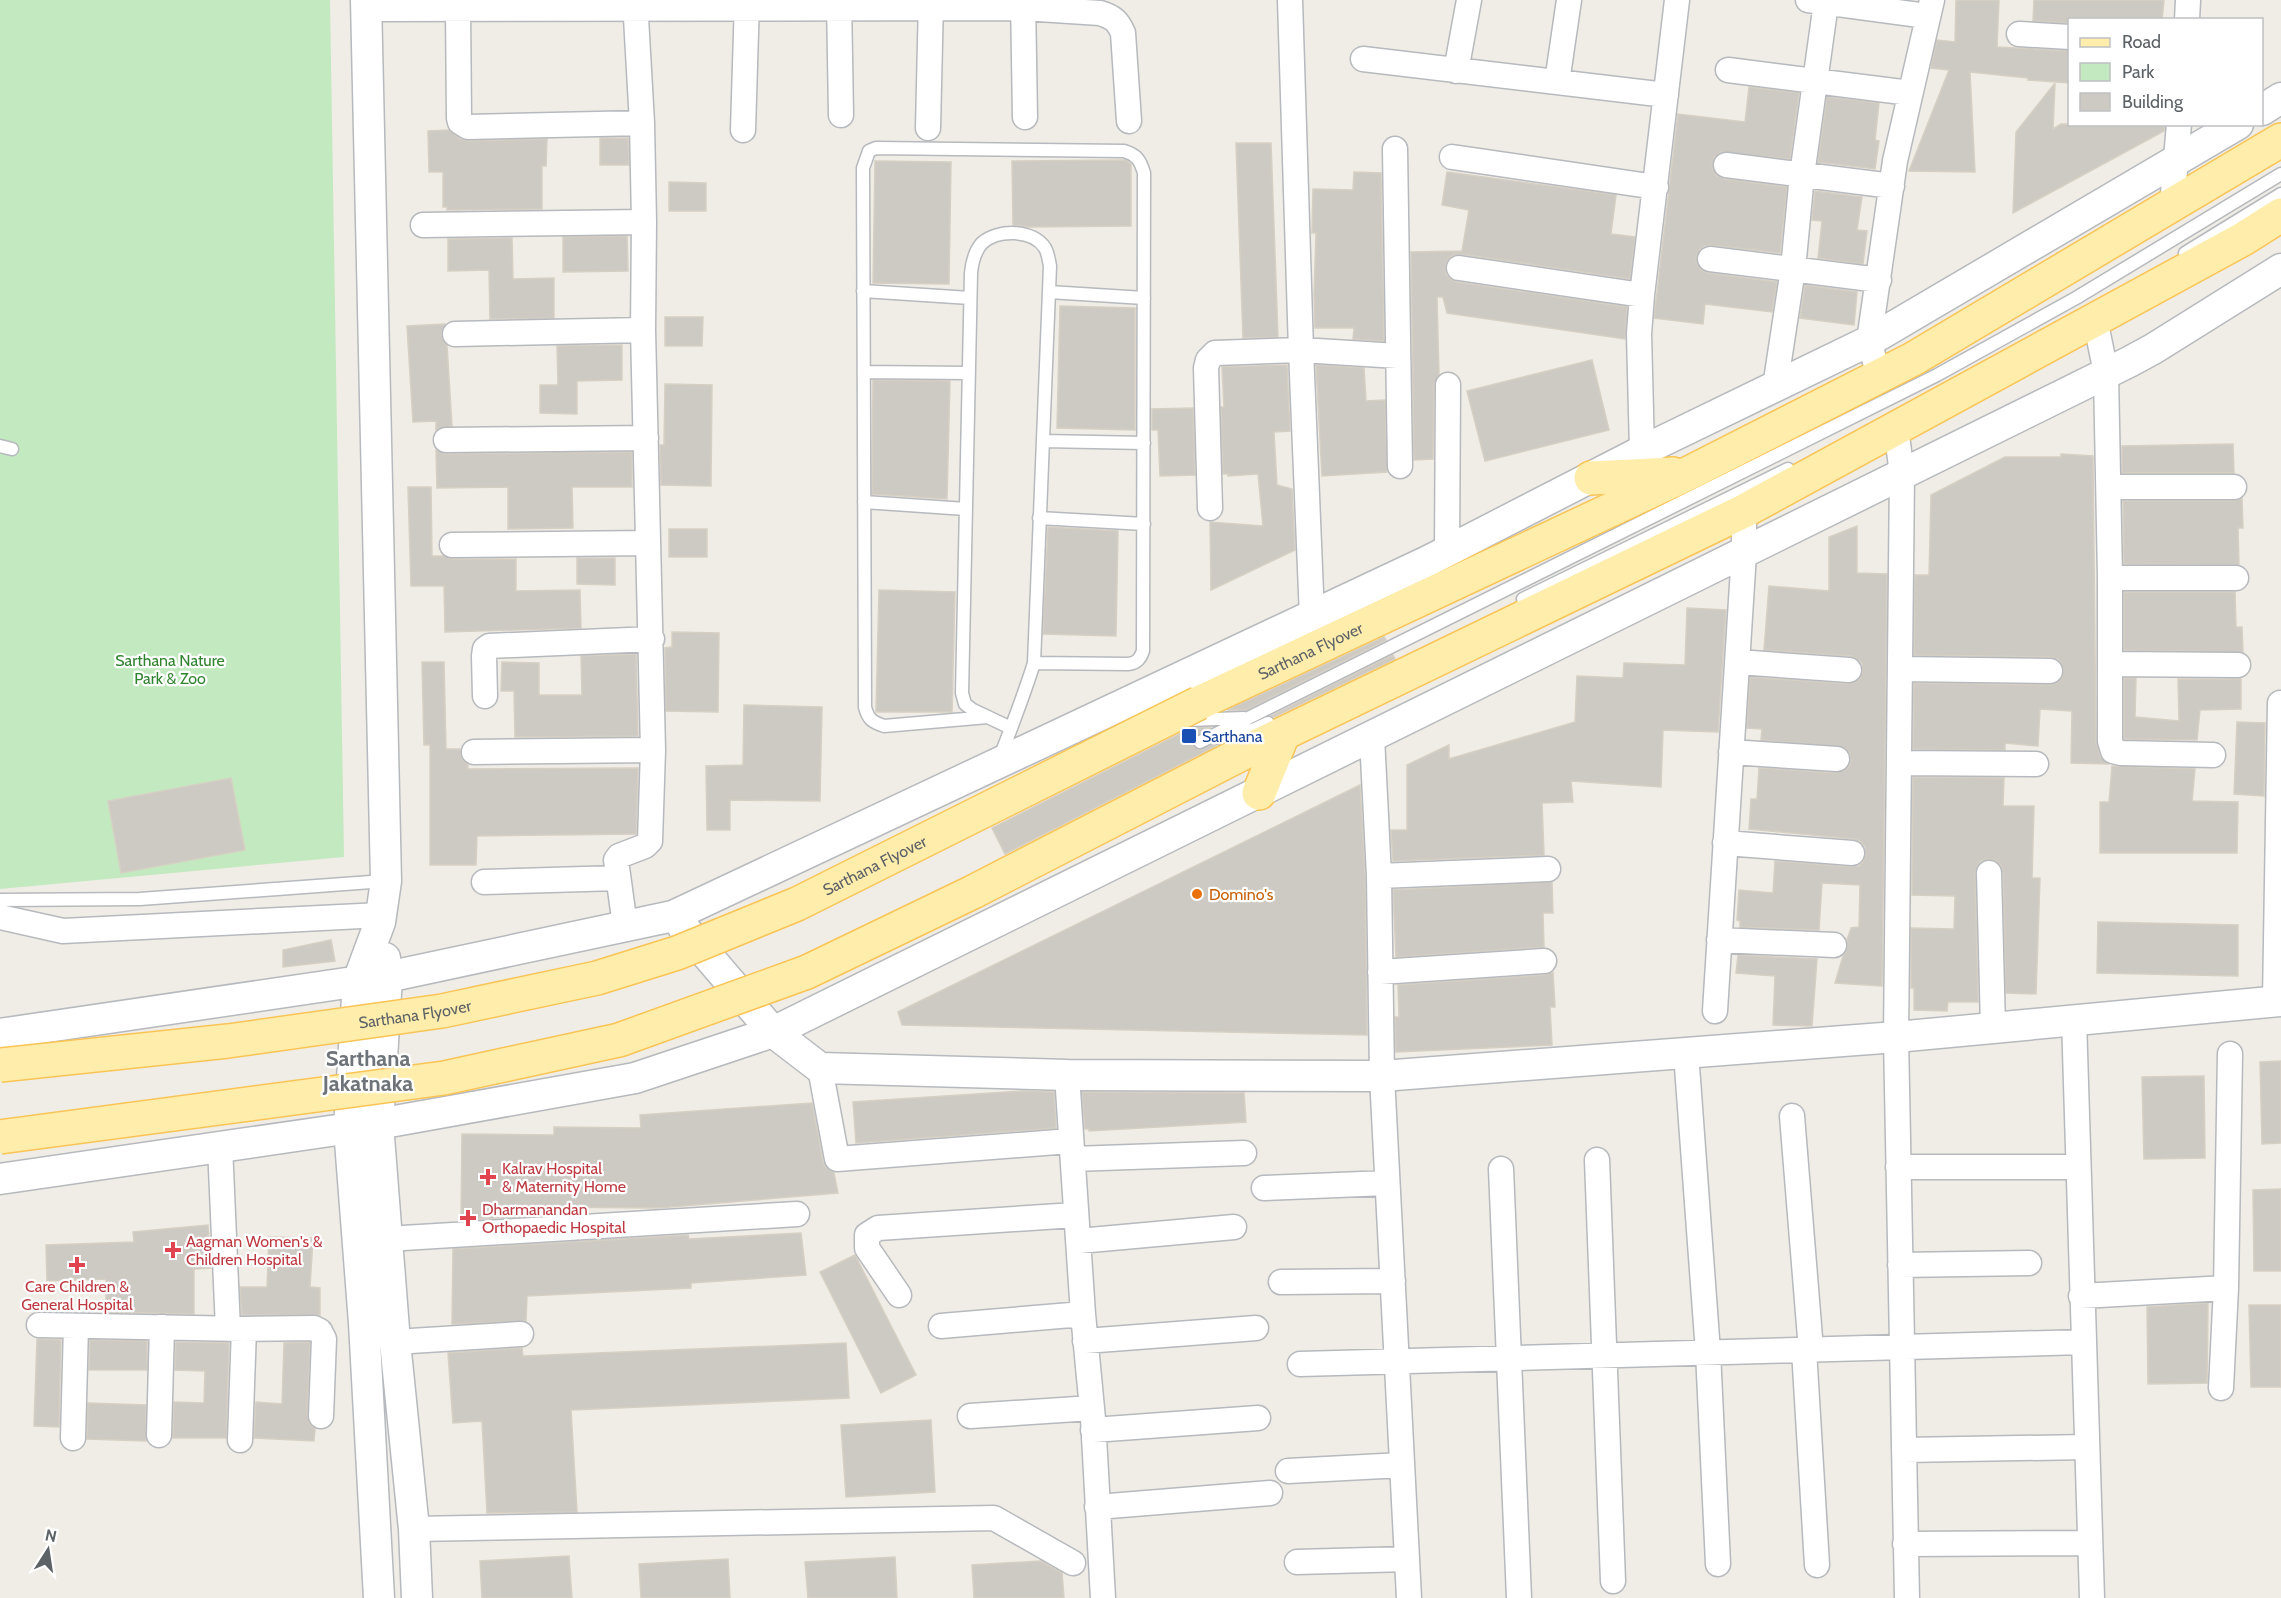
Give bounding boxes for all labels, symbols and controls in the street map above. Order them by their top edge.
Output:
legend [2068,18,2263,126]
text: Road [2122,31,2161,53]
text: Park [2122,61,2155,83]
text: Building [2122,91,2184,113]
street label: Sarthana Flyover [1255,618,1367,684]
park label: Sarthana Nature Park & Zoo [115,651,225,688]
marker: Sarthana [1180,727,1198,745]
place label: Sarthana [1202,727,1263,746]
street label: Sarthana Flyover [820,831,931,900]
place label: Domino's [1209,885,1274,904]
marker: Domino's [1190,887,1204,901]
street label: Sarthana Flyover [357,996,474,1033]
district label: Sarthana Jakatnaka [322,1045,413,1097]
place label: Kalrav Hospital & Maternity Home [502,1159,626,1196]
marker: Kalrav Hospital & Maternity Home [479,1168,497,1186]
place label: Dharmanandan Orthopaedic Hospital [482,1200,626,1237]
marker: Dharmanandan Orthopaedic Hospital [459,1209,477,1227]
place label: Aagman Women's & Children Hospital [186,1232,323,1269]
marker: Aagman Women's & Children Hospital [164,1241,182,1259]
marker: Care Children & General Hospital [68,1256,86,1274]
place label: Care Children & General Hospital [21,1277,133,1314]
north arrow [18,1520,78,1580]
text: N [44,1525,59,1546]

